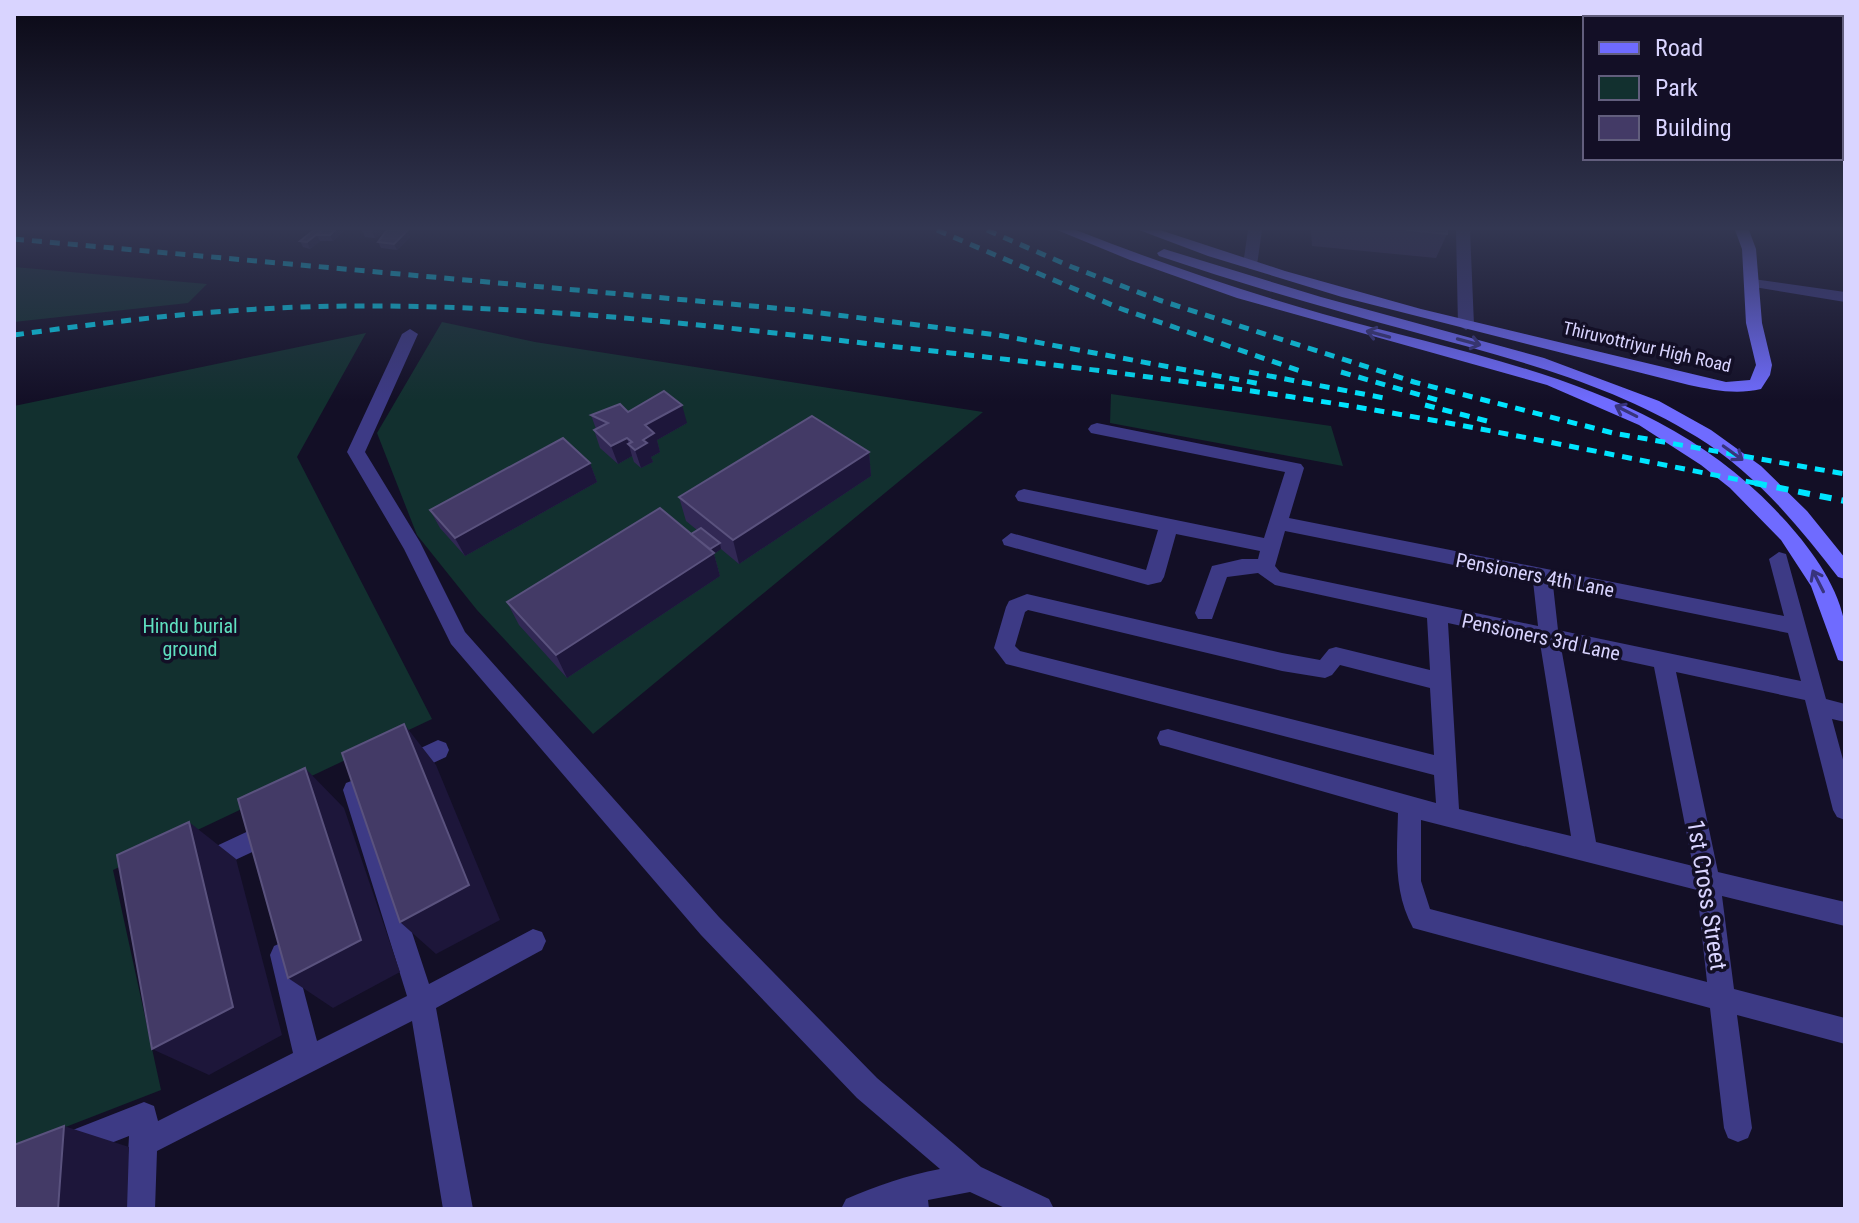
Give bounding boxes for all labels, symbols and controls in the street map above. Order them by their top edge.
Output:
legend [1583,16,1843,160]
text: Road [1655,34,1703,62]
text: Park [1655,74,1698,102]
text: Building [1655,114,1732,142]
street label: Thiruvottriyur High Road [1561,317,1733,376]
one-way arrow [1366,326,1392,341]
one-way arrow [1456,335,1482,350]
one-way arrow [1614,403,1638,419]
one-way arrow [1721,445,1743,461]
street label: Pensioners 4th Lane [1454,548,1616,602]
one-way arrow [1809,570,1825,594]
street label: Pensioners 3rd Lane [1460,609,1622,665]
park label: Hindu burial ground [142,614,238,661]
street label: 1st Cross Street [1681,818,1733,972]

